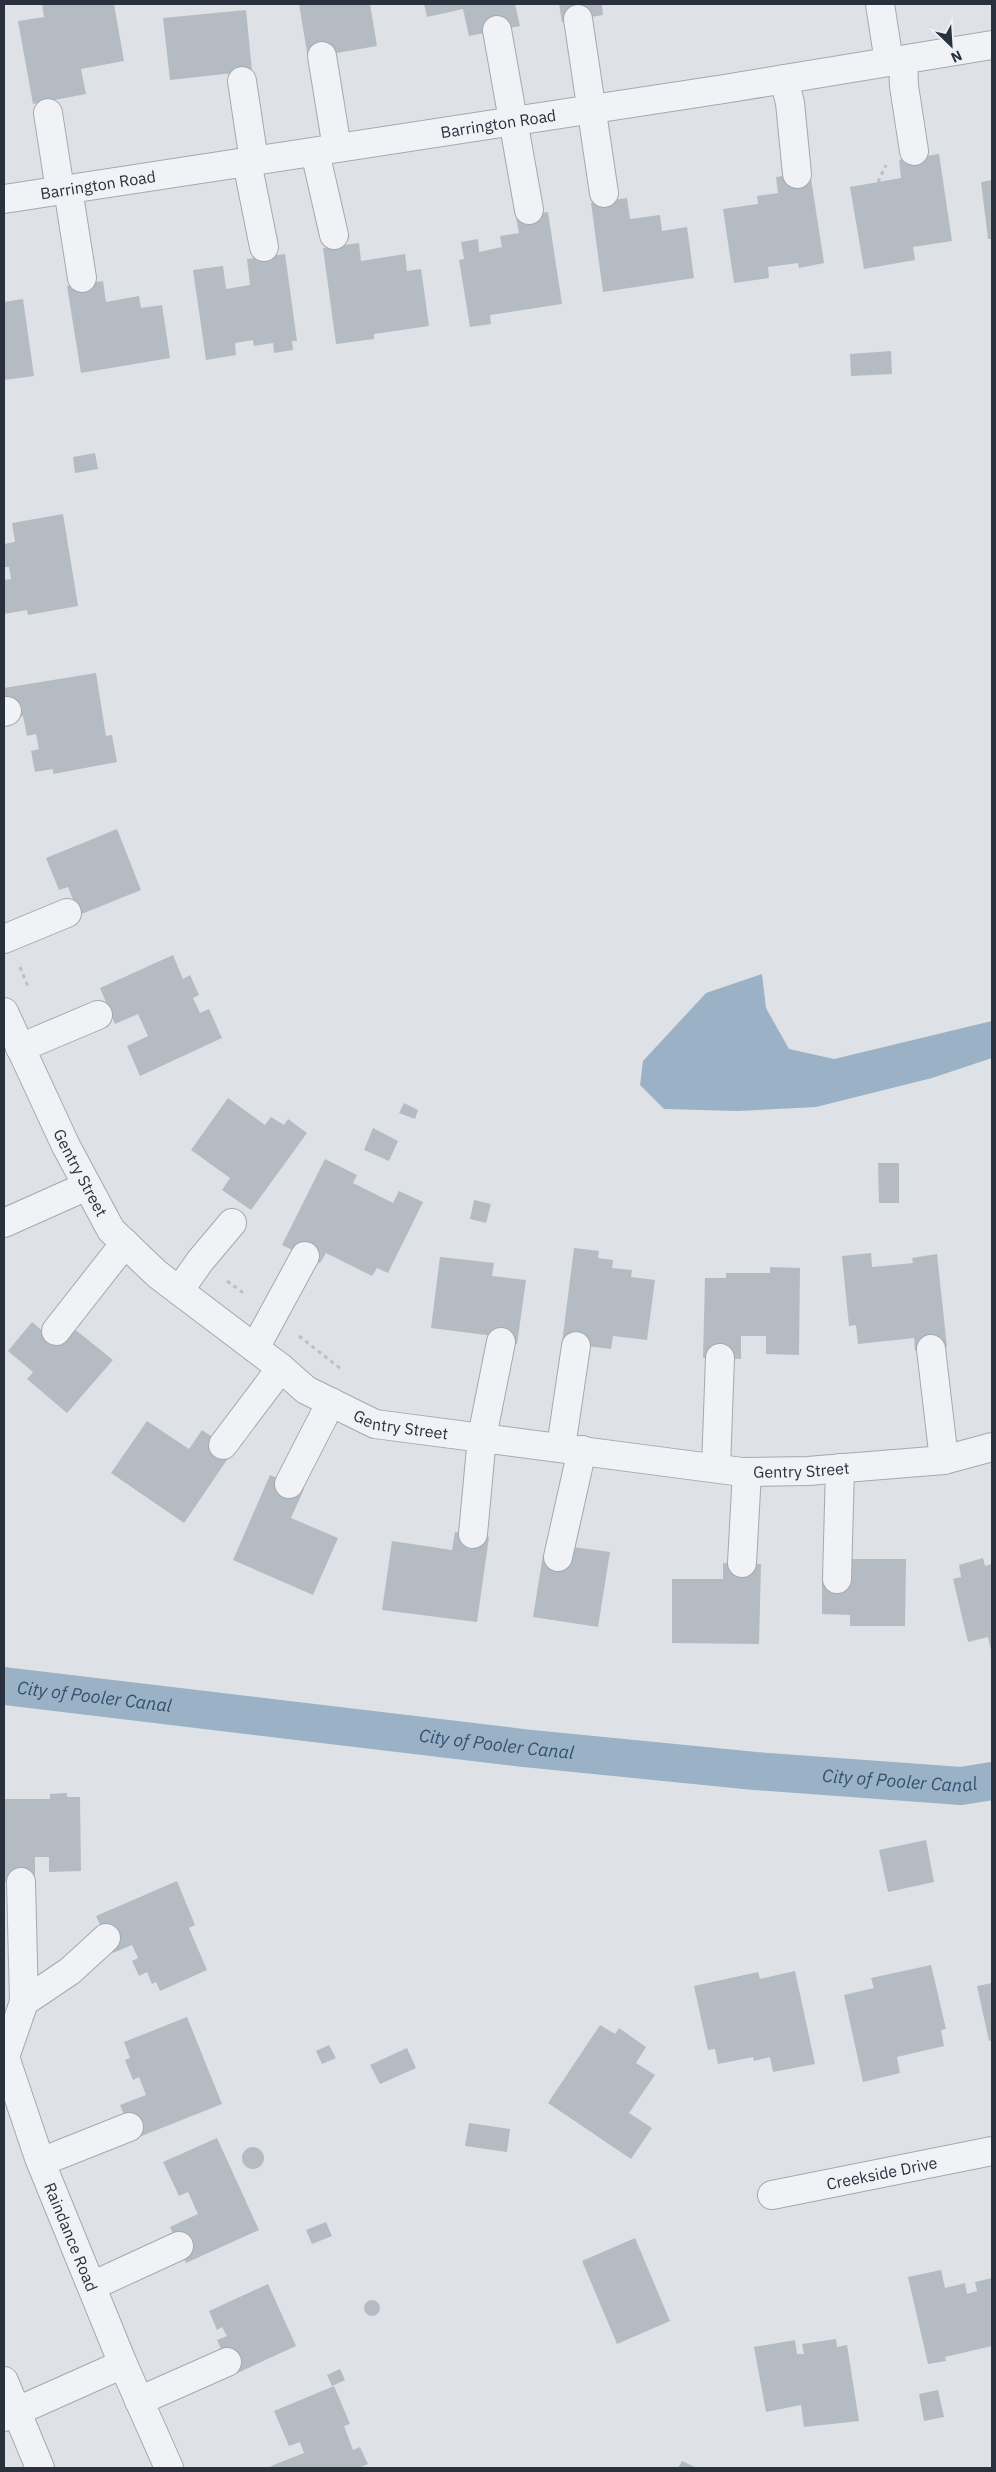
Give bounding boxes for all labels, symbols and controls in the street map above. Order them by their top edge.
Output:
north arrow [926,20,976,70]
text: N [948,46,965,67]
street label: Barrington Road [439,105,557,142]
street label: Barrington Road [39,166,157,203]
street label: Gentry Street [49,1126,112,1220]
street label: Gentry Street [350,1405,449,1443]
street label: Gentry Street [753,1458,850,1482]
water label: City of Pooler Canal [16,1676,173,1717]
water label: City of Pooler Canal [418,1724,575,1764]
water label: City of Pooler Canal [821,1764,979,1797]
street label: Creekside Drive [825,2152,939,2194]
street label: Raindance Road [40,2179,102,2294]

